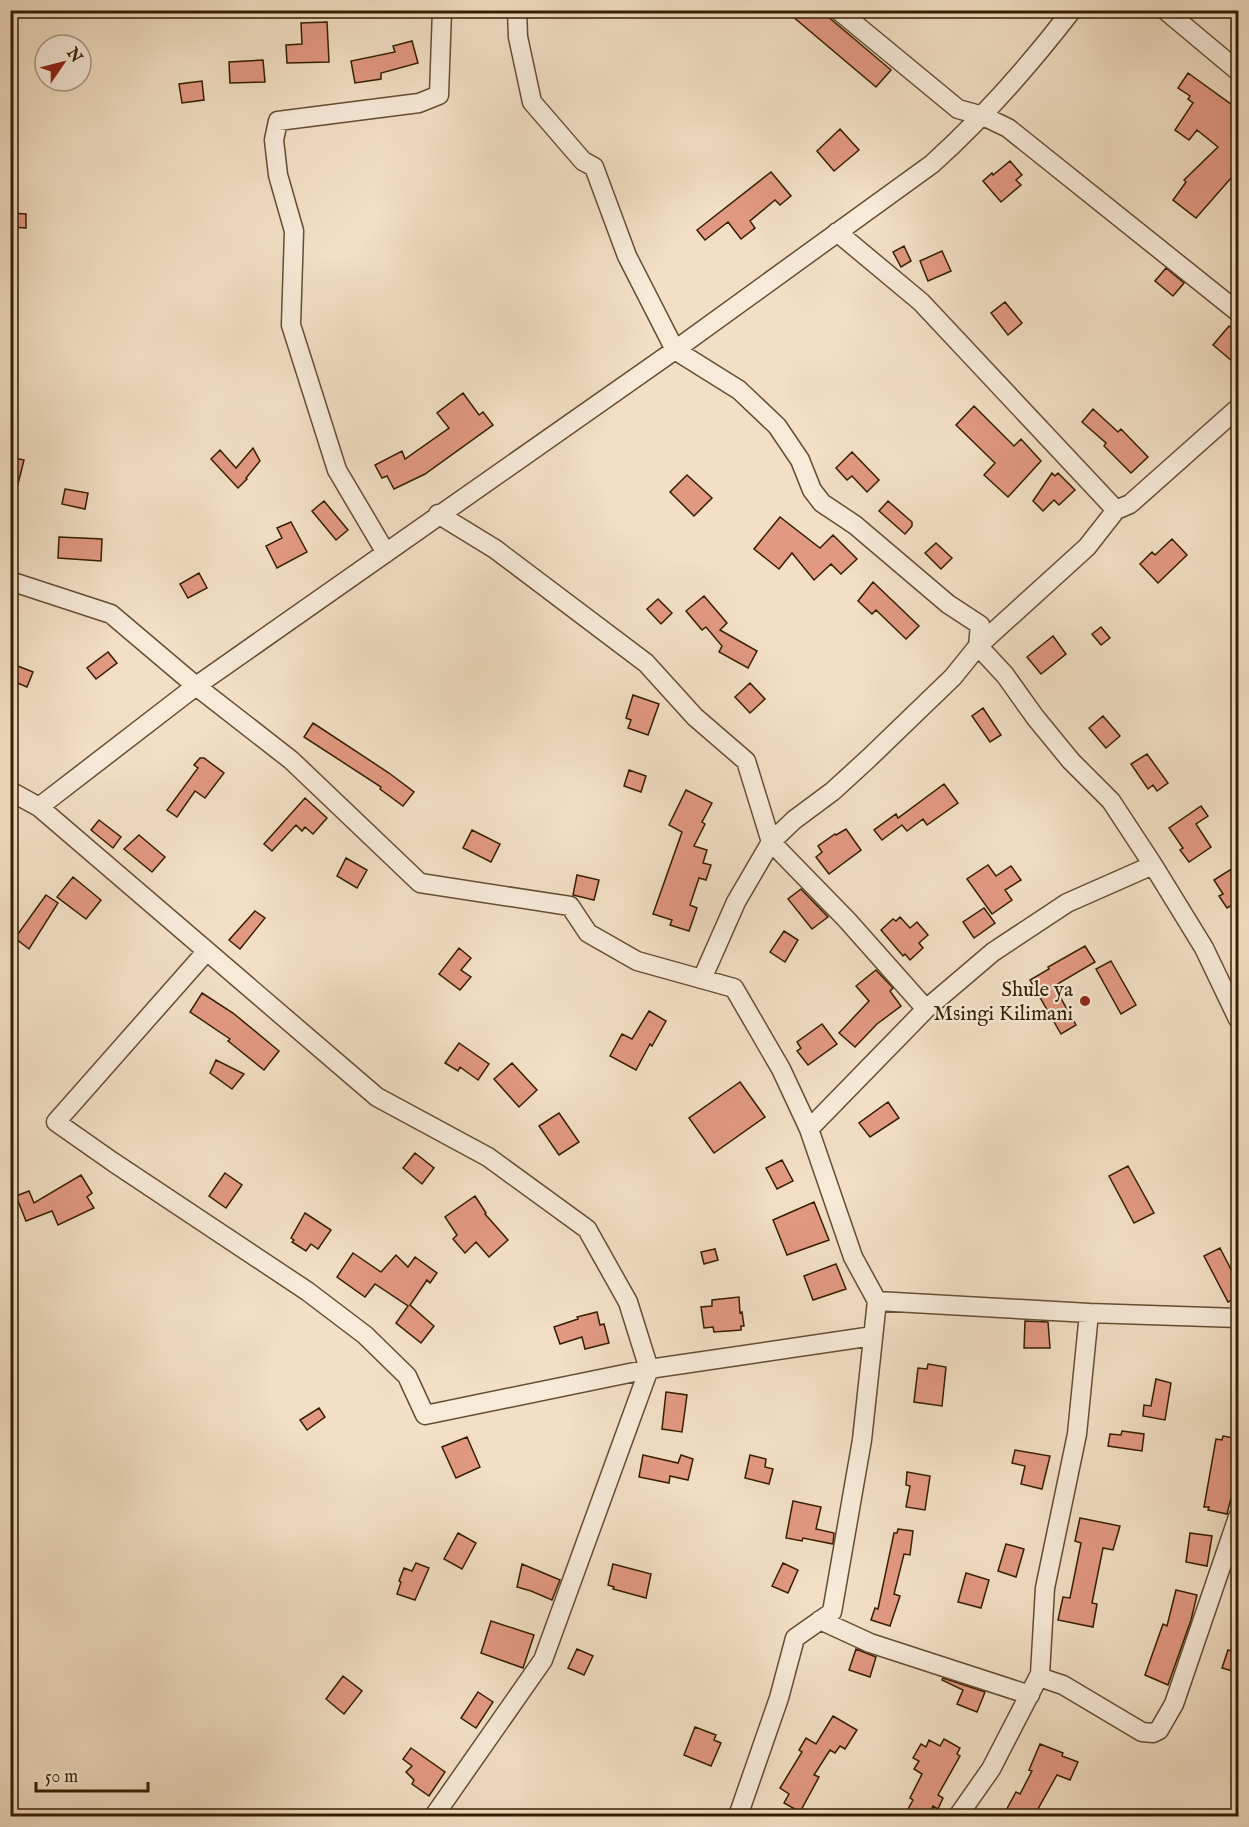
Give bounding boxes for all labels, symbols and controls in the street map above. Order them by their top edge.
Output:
north arrow [33,33,93,93]
text: N [61,43,86,67]
place label: Shule ya Msingi Kilimani [933,977,1074,1028]
marker: Shule ya Msingi Kilimani [1078,994,1092,1008]
scale bar [36,1755,148,1793]
text: 50 m [45,1766,78,1789]

